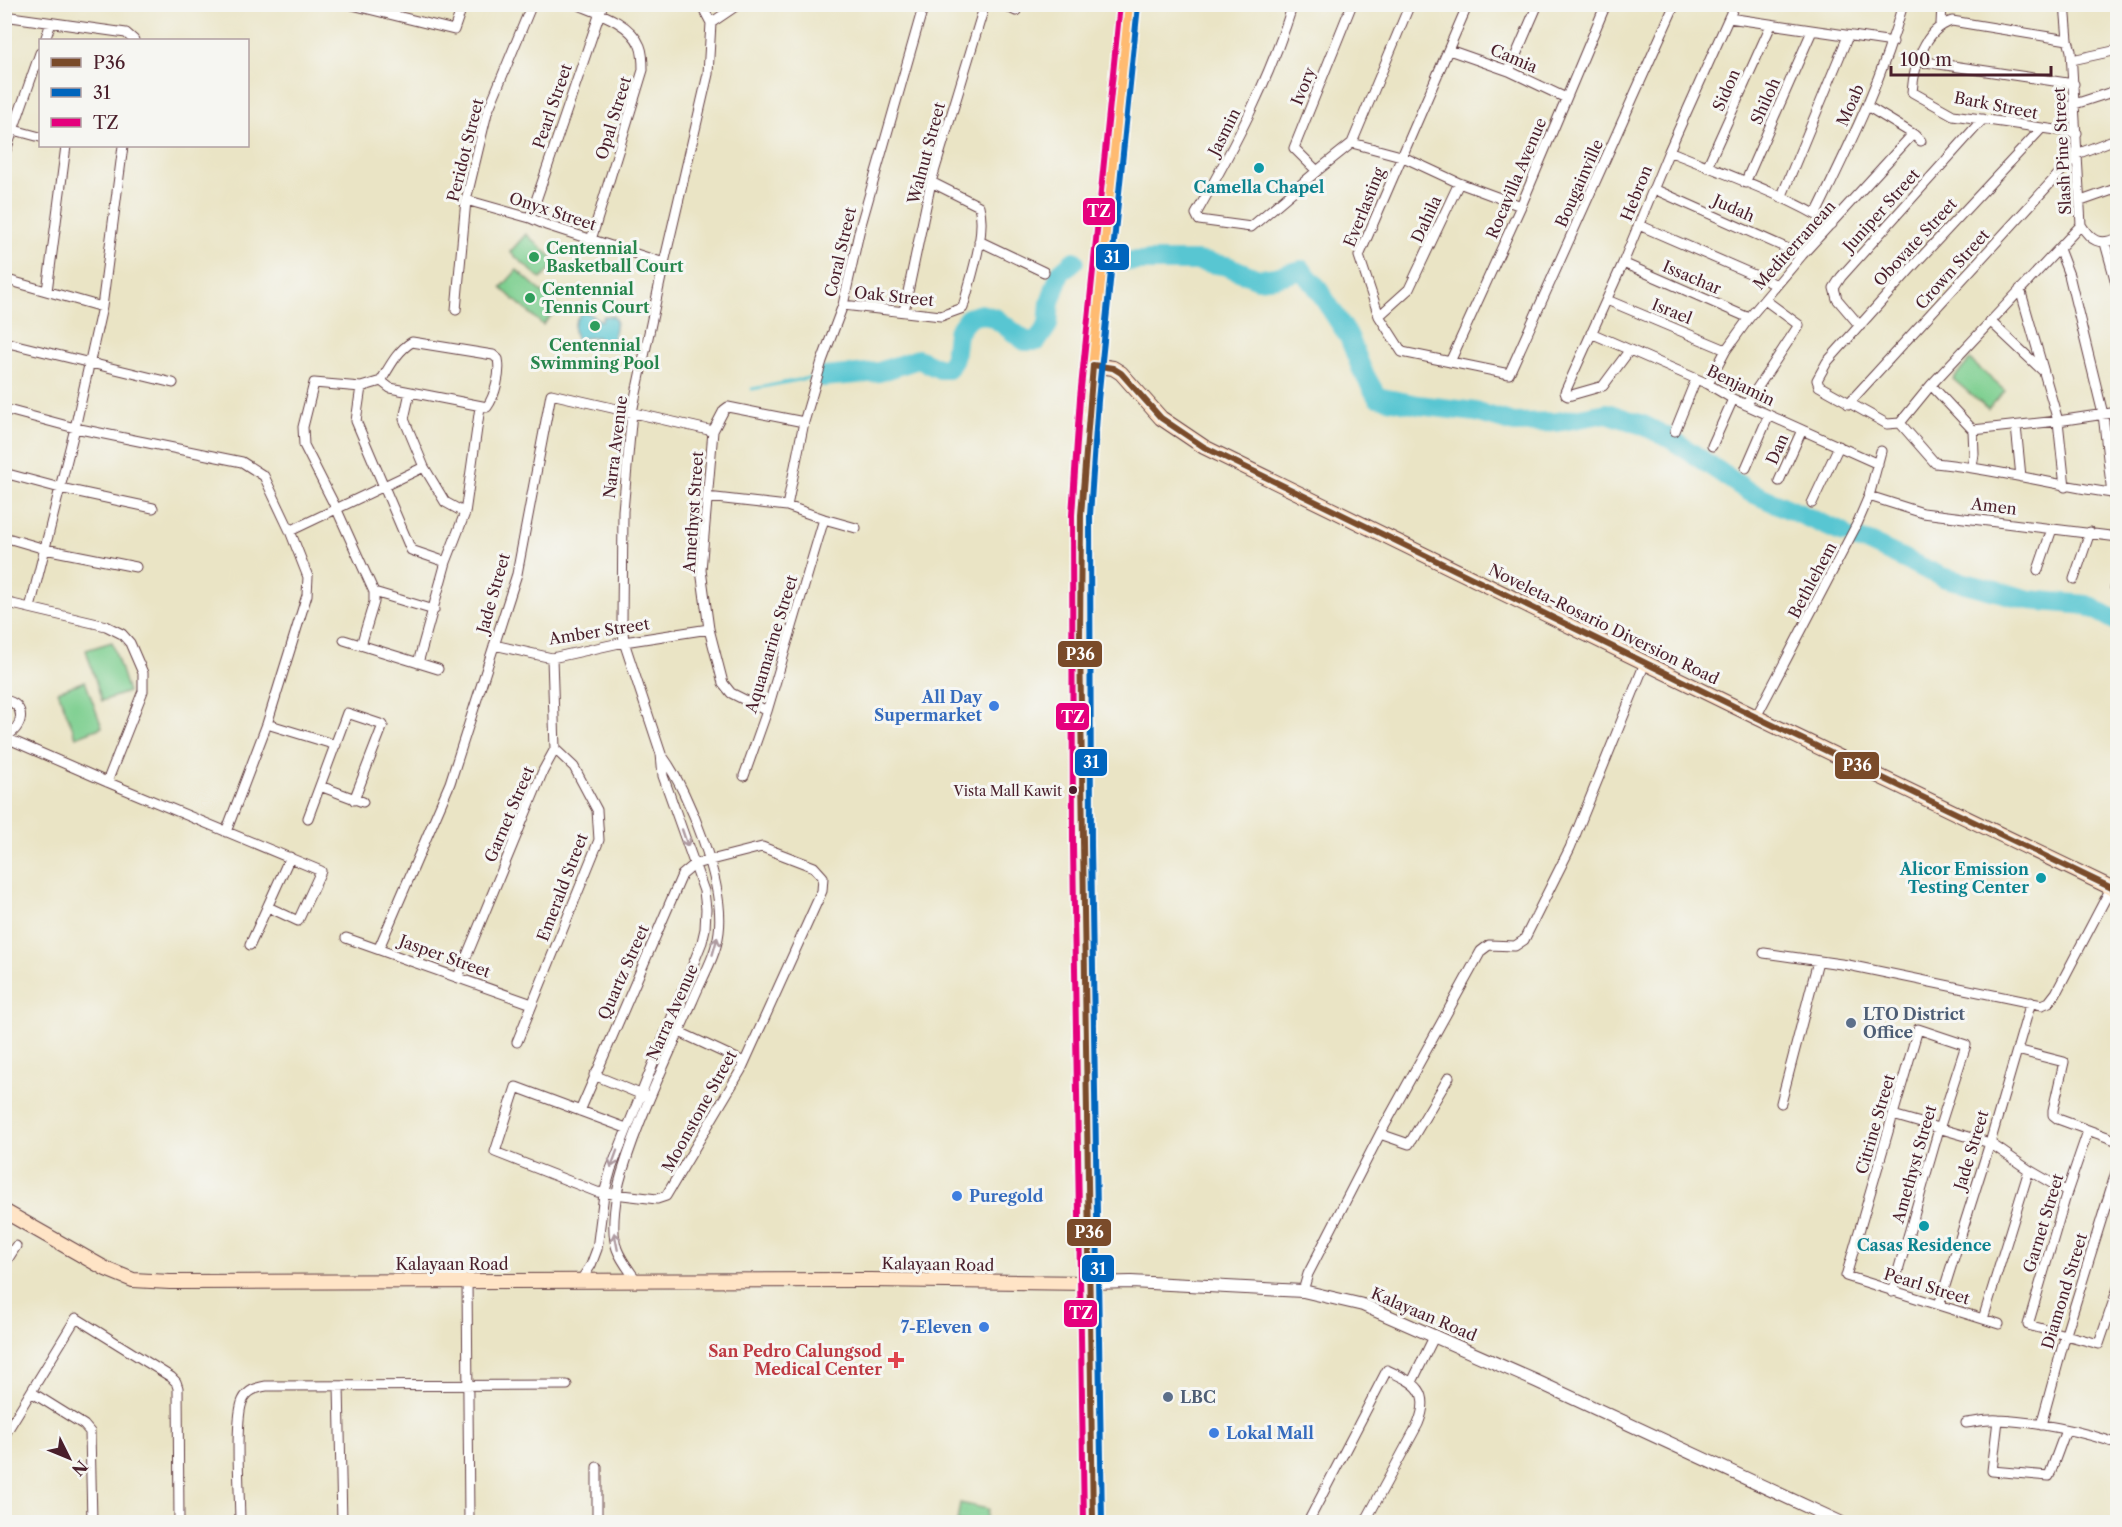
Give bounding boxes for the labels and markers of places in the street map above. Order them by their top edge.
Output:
marker: Camella Chapel [1252,161,1266,175]
place label: Camella Chapel [1193,177,1325,197]
place label: Centennial Basketball Court [546,238,684,276]
marker: Centennial Basketball Court [527,250,541,264]
place label: Centennial Tennis Court [542,279,650,317]
marker: Centennial Tennis Court [523,291,537,305]
marker: Centennial Swimming Pool [588,319,602,333]
place label: Centennial Swimming Pool [530,335,660,373]
place label: All Day Supermarket [874,687,983,725]
marker: All Day Supermarket [987,699,1001,713]
place label: Vista Mall Kawit [953,782,1062,800]
marker: Vista Mall Kawit [1067,784,1079,796]
place label: Alicor Emission Testing Center [1899,859,2029,897]
marker: Alicor Emission Testing Center [2034,871,2048,885]
place label: LTO District Office [1863,1004,1966,1042]
marker: LTO District Office [1844,1016,1858,1030]
place label: Puregold [969,1186,1044,1206]
marker: Puregold [950,1189,964,1203]
marker: Casas Residence [1917,1219,1931,1233]
place label: Casas Residence [1857,1235,1992,1255]
place label: 7-Eleven [901,1317,972,1337]
marker: 7-Eleven [977,1320,991,1334]
place label: San Pedro Calungsod Medical Center [708,1341,882,1379]
marker: San Pedro Calungsod Medical Center [887,1351,905,1369]
place label: LBC [1180,1387,1216,1407]
marker: LBC [1161,1390,1175,1404]
place label: Lokal Mall [1226,1423,1314,1443]
marker: Lokal Mall [1207,1426,1221,1440]

